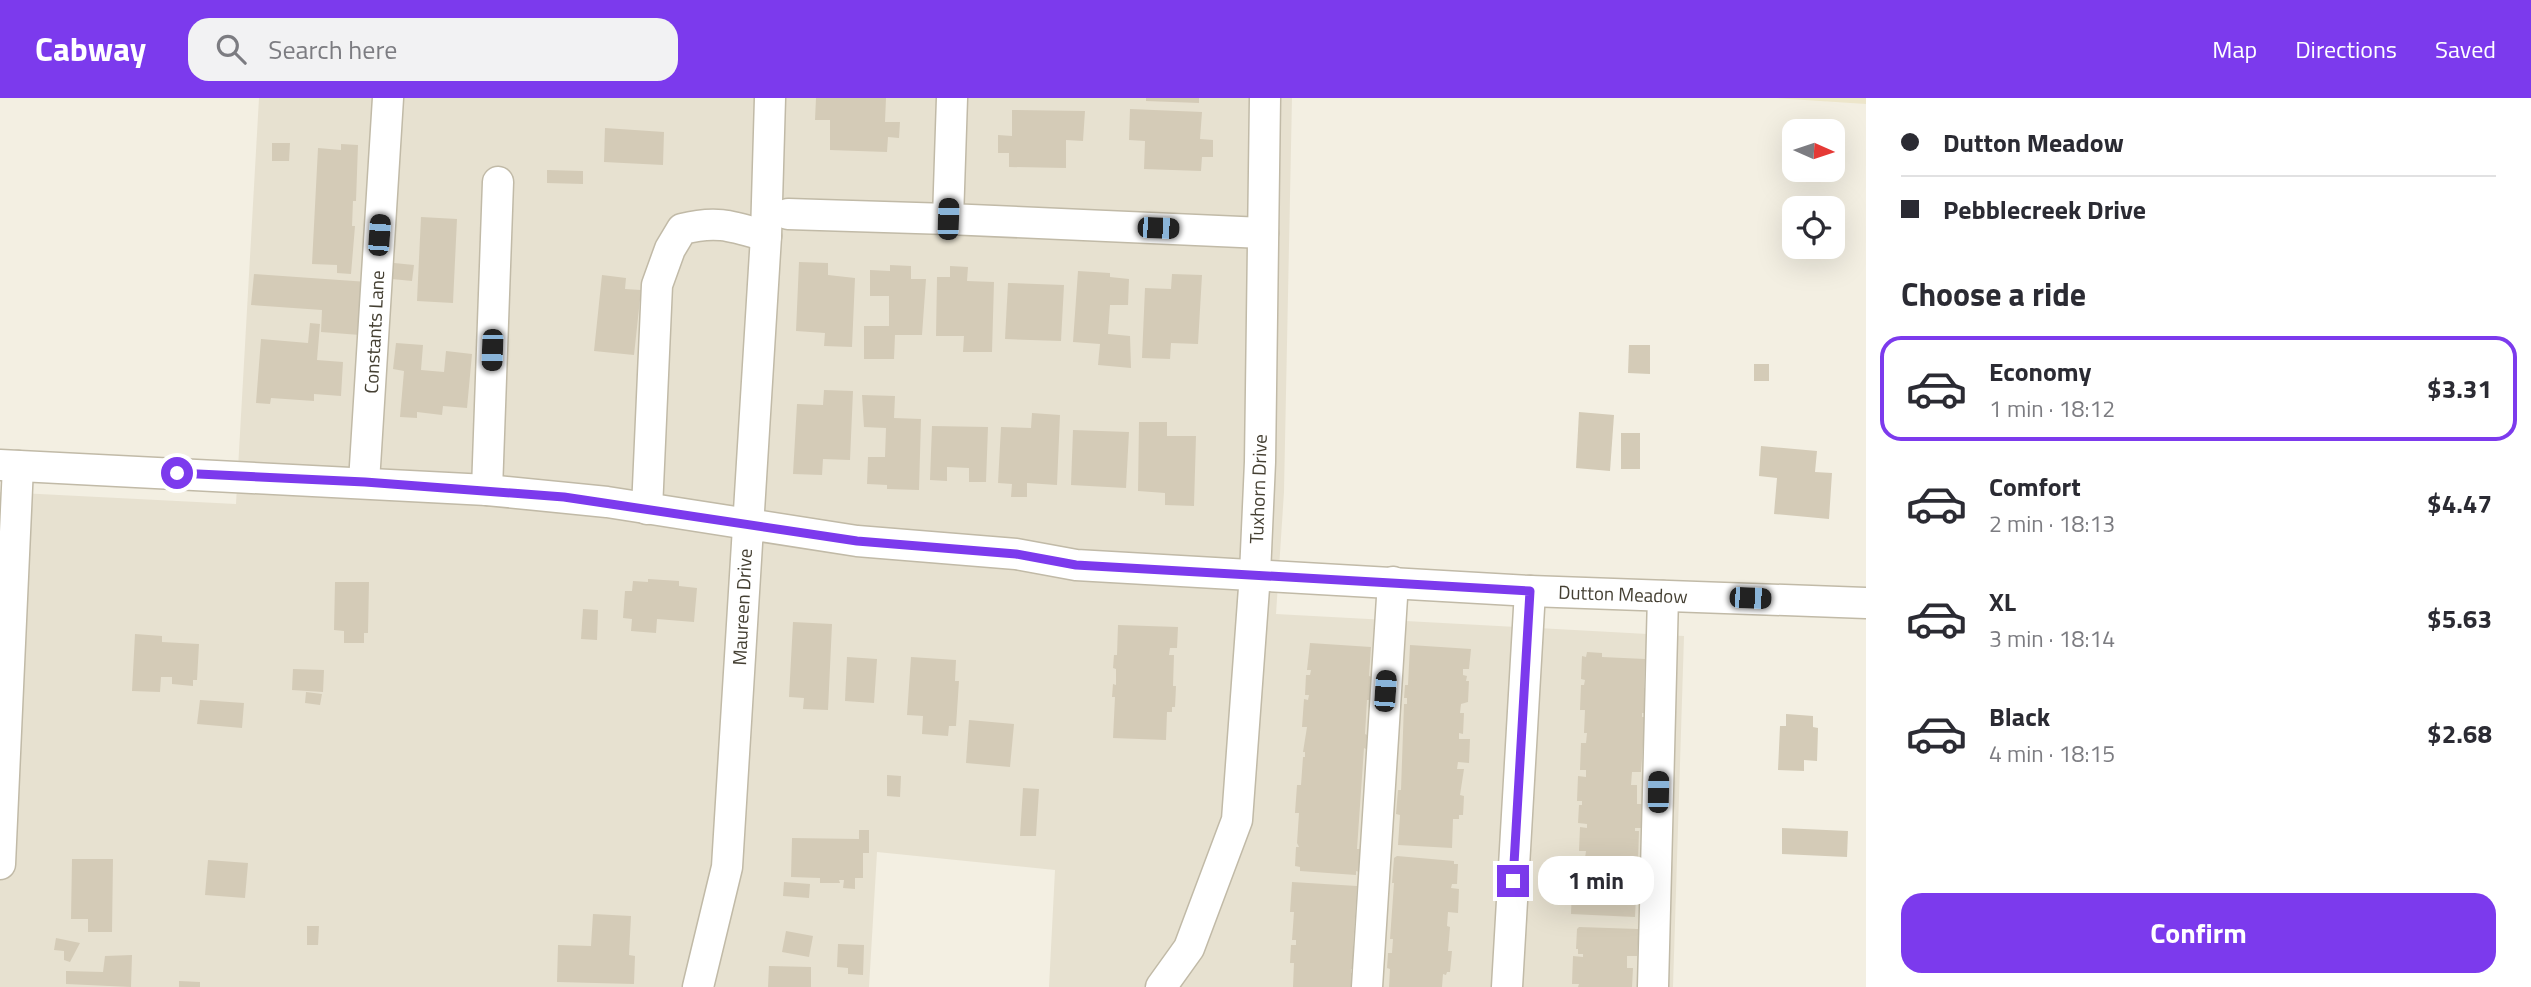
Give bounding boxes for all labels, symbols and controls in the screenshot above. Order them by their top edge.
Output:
search box [188,18,678,81]
text: Cabway [35,24,146,74]
icon: search [212,30,250,68]
text: Search here [268,30,397,69]
text: Map [2212,31,2257,67]
text: Directions [2295,31,2397,67]
text: Saved [2435,31,2496,67]
north arrow [1782,119,1844,182]
map controls [1782,119,1845,259]
text: Dutton Meadow [1943,123,2124,162]
text: Pebblecreek Drive [1943,190,2146,229]
button: locate [1782,196,1845,259]
car [937,198,960,240]
car [368,213,391,257]
car [1137,217,1180,239]
street label: Constants Lane [356,269,391,394]
text: Choose a ride [1901,270,2086,318]
car [481,329,504,371]
text: Economy [1989,352,2091,391]
icon: car [1905,357,1968,420]
text: $3.31 [2427,369,2492,408]
text: 1 min · 18:12 [1989,391,2115,426]
street label: Tuxhorn Drive [1241,434,1274,544]
route start [161,457,193,489]
text: Comfort [1989,467,2081,506]
icon: car [1905,472,1968,535]
text: $4.47 [2427,484,2492,523]
text: 2 min · 18:13 [1989,506,2115,541]
street label: Maureen Drive [724,548,759,666]
street label: Dutton Meadow [1558,577,1688,610]
text: XL [1989,582,2016,621]
car [1729,587,1772,609]
icon: car [1905,587,1968,650]
text: $5.63 [2427,599,2492,638]
text: 3 min · 18:14 [1989,621,2115,656]
car [1374,669,1397,713]
text: Black [1989,697,2050,736]
icon: car [1905,702,1968,765]
text: $2.68 [2427,714,2492,753]
text: 4 min · 18:15 [1989,736,2115,771]
car [1648,771,1669,813]
callout: 1 min [1538,856,1653,906]
text: 1 min [1568,863,1624,898]
route end [1497,865,1529,897]
button: Confirm [1901,893,2496,973]

